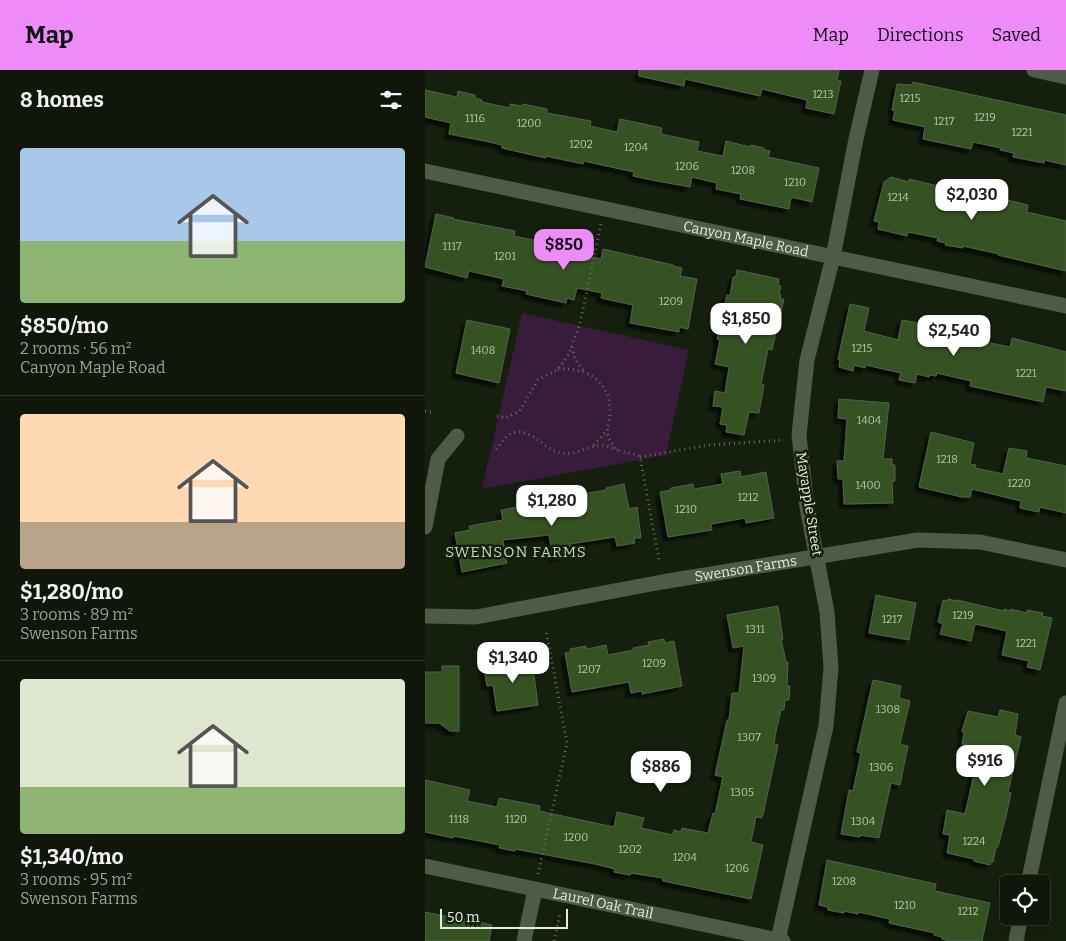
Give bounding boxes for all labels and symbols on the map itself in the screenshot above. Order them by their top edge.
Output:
house number: 1213 [812,88,834,101]
house number: 1215 [900,92,921,105]
house number: 1219 [974,111,996,124]
house number: 1116 [465,112,485,125]
house number: 1217 [934,115,955,128]
house number: 1200 [517,117,541,130]
house number: 1221 [1012,126,1033,139]
house number: 1202 [569,138,593,151]
house number: 1204 [624,141,649,154]
house number: 1206 [675,160,699,173]
house number: 1208 [731,164,755,177]
house number: 1210 [784,176,806,189]
pin: $2,030 [931,178,1013,221]
house number: 1214 [887,191,909,204]
street label: Canyon Maple Road [682,217,810,260]
pin: $850 [534,228,594,271]
house number: 1117 [443,240,462,253]
house number: 1201 [494,250,516,263]
house number: 1209 [659,295,683,308]
pin: $1,850 [705,302,787,345]
pin: $2,540 [913,314,995,357]
house number: 1215 [852,342,873,355]
house number: 1408 [471,344,495,357]
house number: 1221 [1016,367,1037,380]
house number: 1404 [857,414,882,427]
street label: Mayapple Street [792,451,826,557]
house number: 1218 [936,453,958,466]
house number: 1220 [1007,477,1031,490]
house number: 1400 [856,479,881,492]
pin: $1,280 [511,484,593,527]
house number: 1212 [738,491,758,504]
house number: 1210 [675,503,697,516]
district label: SWENSON FARMS [445,543,587,561]
street label: Swenson Farms [693,552,798,585]
house number: 1219 [952,609,974,622]
house number: 1217 [882,613,903,626]
house number: 1311 [745,623,765,636]
house number: 1221 [1016,637,1037,650]
pin: $1,340 [472,642,554,684]
house number: 1209 [642,657,666,670]
house number: 1207 [577,663,601,676]
house number: 1309 [752,672,776,685]
house number: 1308 [876,703,900,716]
house number: 1307 [737,731,761,744]
pin: $916 [955,744,1015,787]
pin: $886 [631,750,691,793]
house number: 1306 [869,761,893,774]
house number: 1305 [730,786,754,799]
house number: 1118 [449,813,469,826]
house number: 1120 [505,813,527,826]
house number: 1304 [851,815,876,828]
house number: 1200 [564,831,588,844]
house number: 1224 [963,835,986,848]
house number: 1202 [618,843,642,856]
house number: 1204 [673,851,698,864]
house number: 1206 [725,862,749,875]
house number: 1208 [832,875,856,888]
street label: Laurel Oak Trail [551,884,655,922]
house number: 1210 [894,899,916,912]
house number: 1212 [958,905,978,918]
scale bar [440,906,567,929]

